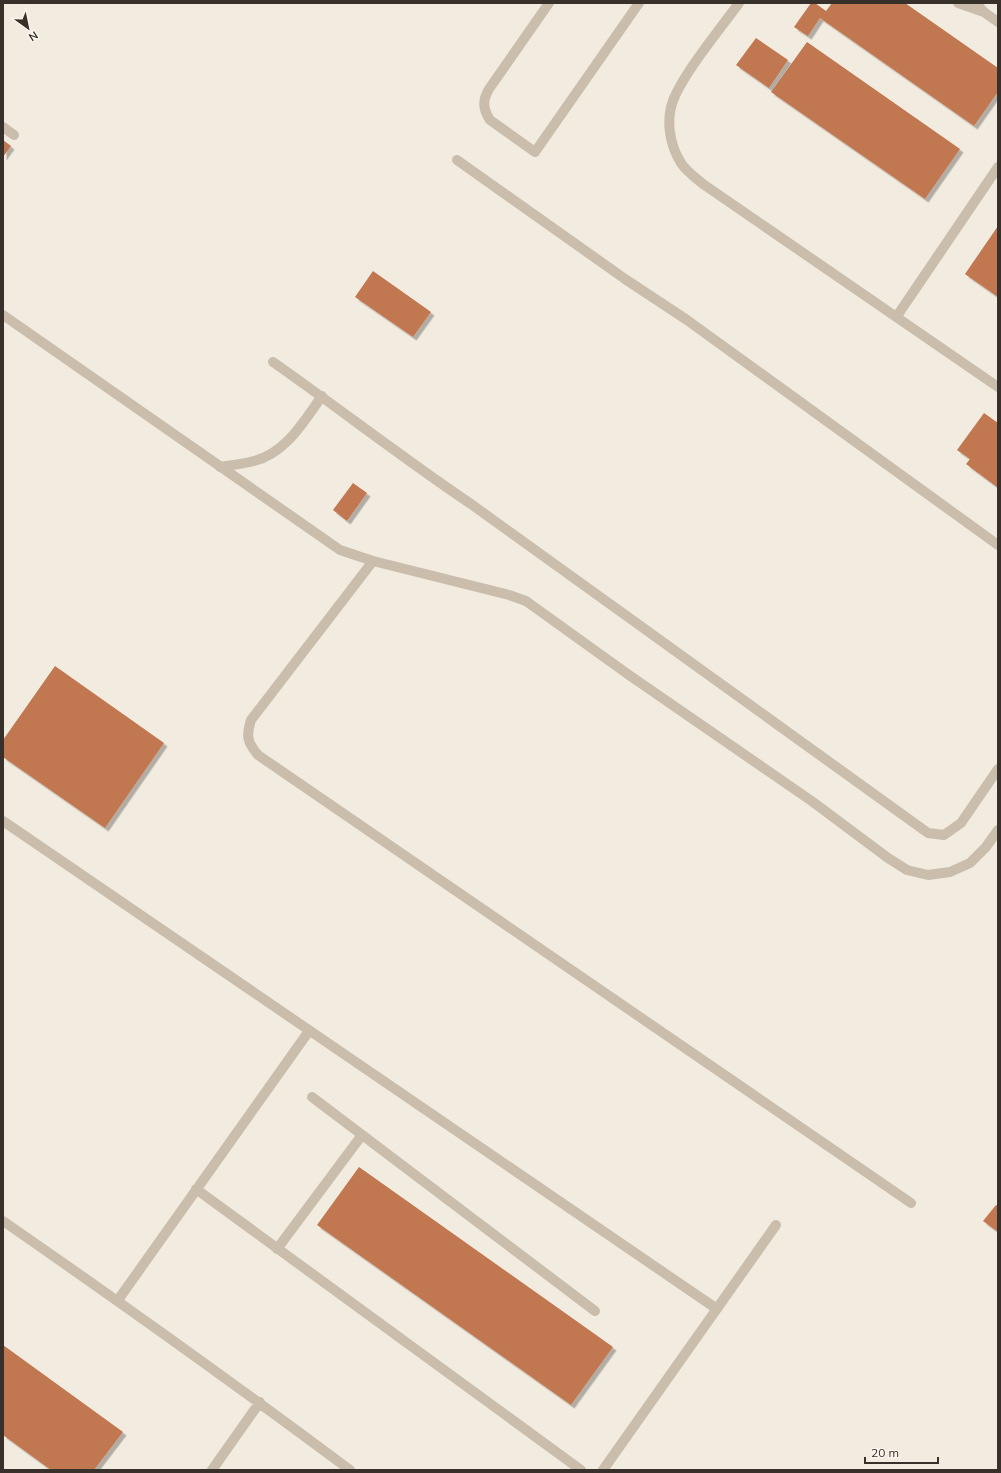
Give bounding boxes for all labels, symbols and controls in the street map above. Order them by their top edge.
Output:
north arrow [8,8,48,48]
text: N [26,28,41,45]
scale bar [865,1439,938,1465]
text: 20 m [871,1445,899,1460]

